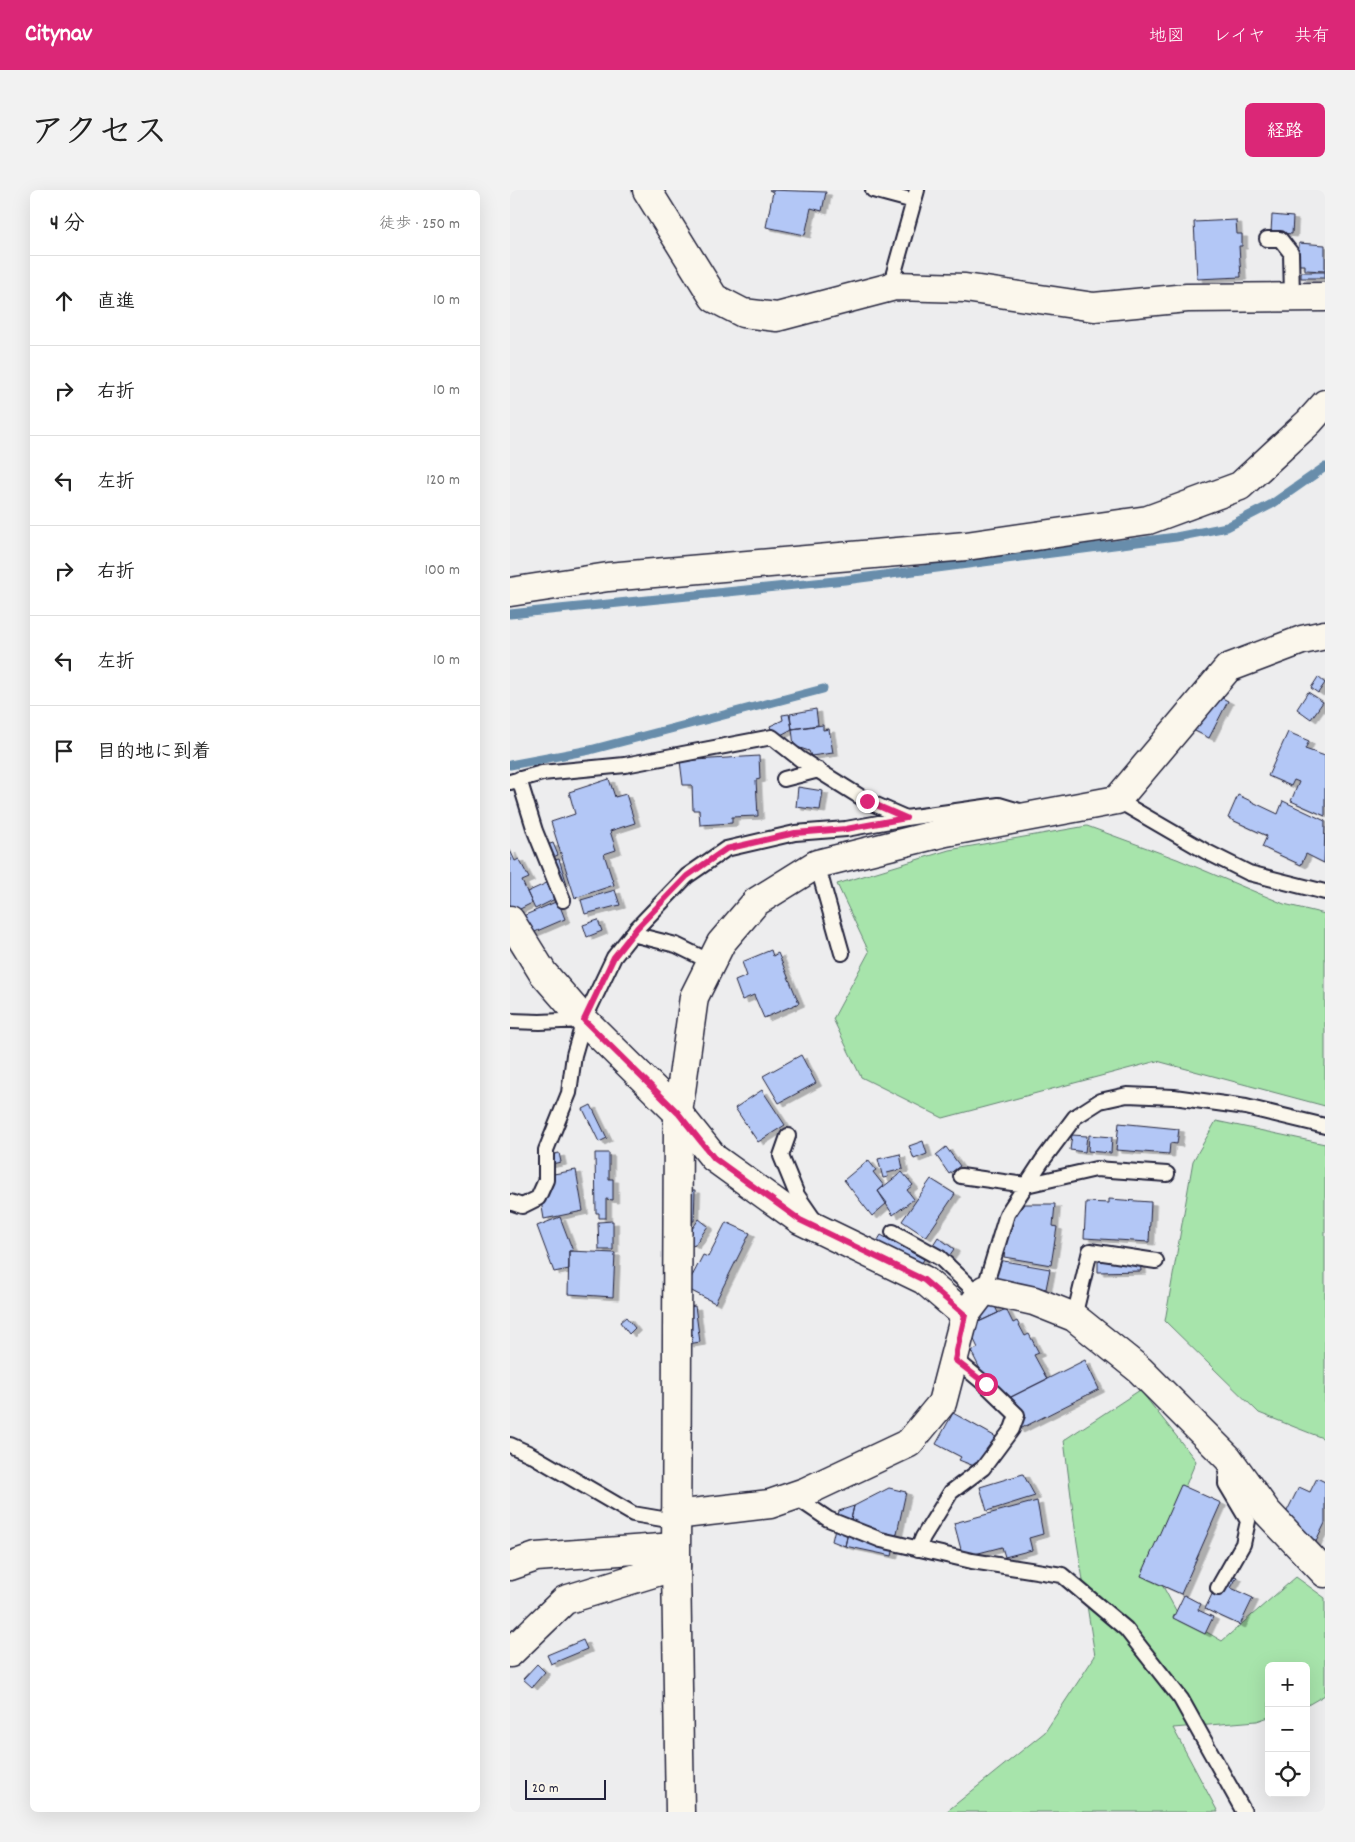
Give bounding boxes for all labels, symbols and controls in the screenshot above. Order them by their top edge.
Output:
text: Citynav [25,18,92,52]
text: 地図 [1149,25,1185,50]
text: レイヤ [1213,25,1266,50]
text: 共有 [1294,25,1330,50]
button: 経路 [1245,103,1325,157]
text: アクセス [30,110,168,160]
text: 4 分 [50,210,85,240]
text: 徒歩 · 250 m [379,213,460,236]
icon: ahead [50,287,78,315]
text: 10 m [433,289,460,312]
text: 直進 [97,290,135,317]
icon: right [50,377,78,405]
text: 10 m [433,379,460,402]
text: 右折 [97,380,135,407]
icon: left [50,467,78,495]
text: 120 m [426,469,460,492]
text: 左折 [97,470,135,497]
icon: right [50,557,78,585]
text: 100 m [424,559,460,582]
text: 右折 [97,560,135,587]
icon: left [50,647,78,675]
text: 10 m [433,649,460,672]
text: 左折 [97,650,135,677]
icon: arrive [50,737,78,765]
text: 目的地に到着 [97,740,211,767]
route end [856,790,879,813]
route start [975,1373,998,1396]
map controls [1265,1662,1310,1797]
button: + [1265,1662,1310,1707]
button: − [1265,1707,1310,1752]
button: locate [1265,1752,1310,1797]
scale bar [525,1777,606,1800]
text: 20 m [532,1779,559,1799]

